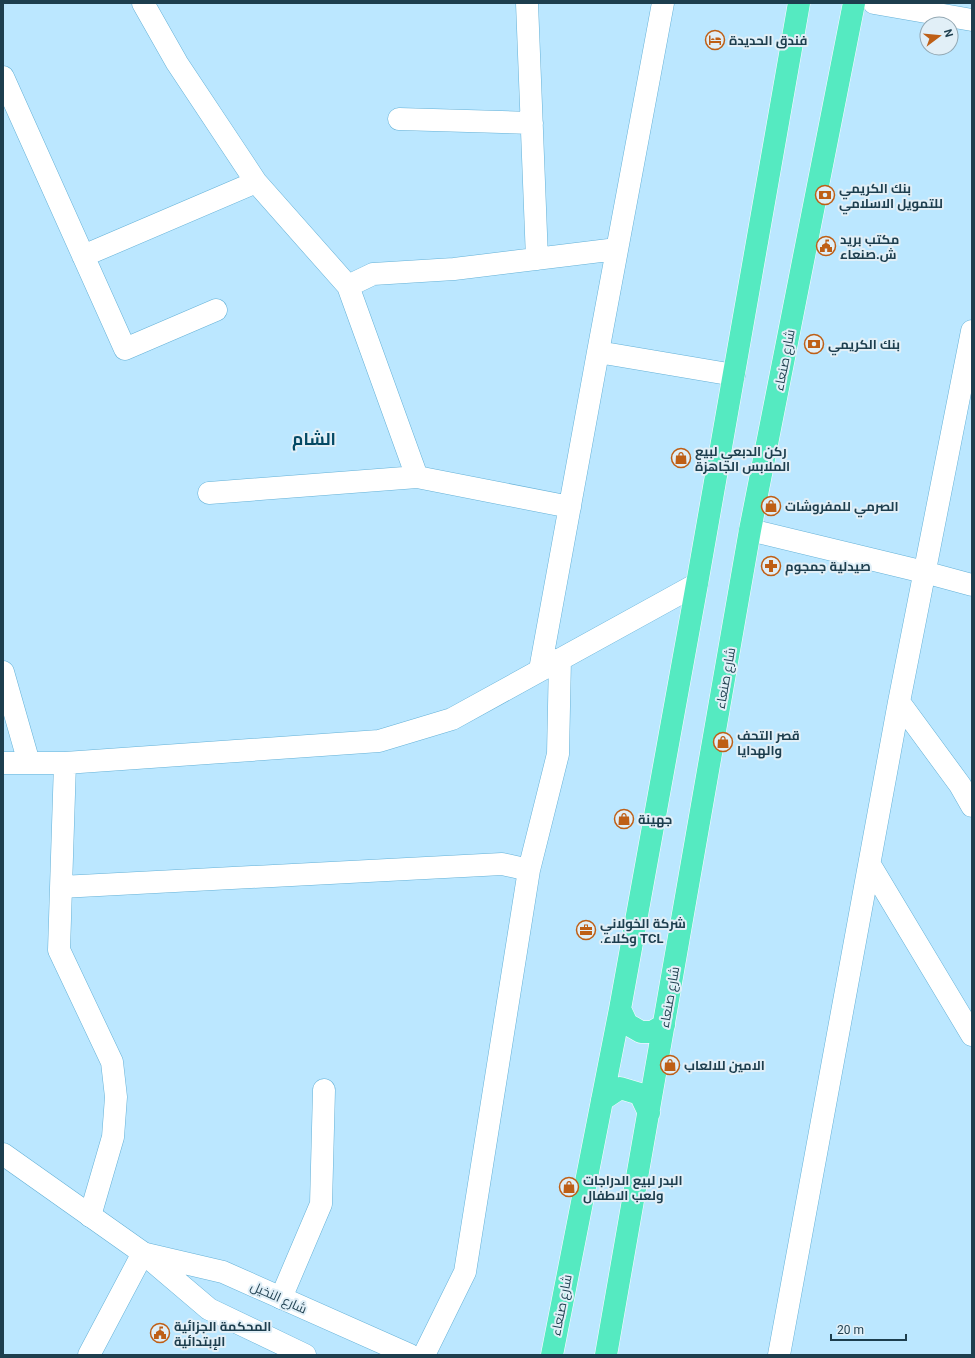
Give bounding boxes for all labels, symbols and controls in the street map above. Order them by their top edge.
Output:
north arrow [919,16,959,56]
text: N [941,28,956,39]
hotel icon: فندق الحديدة [704,29,726,51]
place label: فندق الحديدة [729,33,807,49]
place label: بنك الكريمي للتمويل الاسلامي [839,181,943,215]
bank icon: بنك الكريمي للتمويل الاسلامي [814,184,836,206]
place label: مكتب بريد ش.صنعاء [840,232,899,262]
public building icon: مكتب بريد ش.صنعاء [815,235,837,257]
street label: شارع صنعاء [771,328,799,392]
bank icon: بنك الكريمي [803,333,825,355]
place label: بنك الكريمي [828,337,900,356]
district label: الشام [292,429,336,451]
place label: ركن الدبعي لبيع الملابس الجاهزة [695,444,790,474]
shop icon: ركن الدبعي لبيع الملابس الجاهزة [670,447,692,469]
shop icon: الصرمي للمفروشات [760,495,782,517]
place label: الصرمي للمفروشات [785,499,898,518]
pharmacy icon: صيدلية جمجوم [760,555,782,577]
place label: صيدلية جمجوم [785,559,871,576]
street label: شارع صنعاء [713,646,739,710]
place label: قصر التحف والهدايا [737,728,800,759]
shop icon: قصر التحف والهدايا [712,731,734,753]
shop icon: جهينة [613,808,635,830]
place label: جهينة [638,812,672,828]
place label: شركة الخولاني .وكلاء TCL [600,916,686,947]
office icon: شركة الخولاني .وكلاء TCL [575,919,597,941]
street label: شارع صنعاء [657,965,683,1029]
shop icon: الامين للالعاب [659,1054,681,1076]
place label: الامين للالعاب [684,1058,765,1073]
place label: البدر لبيع الدراجات ولعب الاطفال [583,1173,683,1204]
shop icon: البدر لبيع الدراجات ولعب الاطفال [558,1176,580,1198]
street label: شارع صنعاء [548,1273,576,1337]
street label: شارع النخيل [248,1278,309,1317]
scale bar [831,1316,906,1342]
place label: المحكمة الجزائية الإبتدائية [174,1319,271,1350]
public building icon: المحكمة الجزائية الإبتدائية [149,1322,171,1344]
text: 20 m [837,1323,864,1337]

